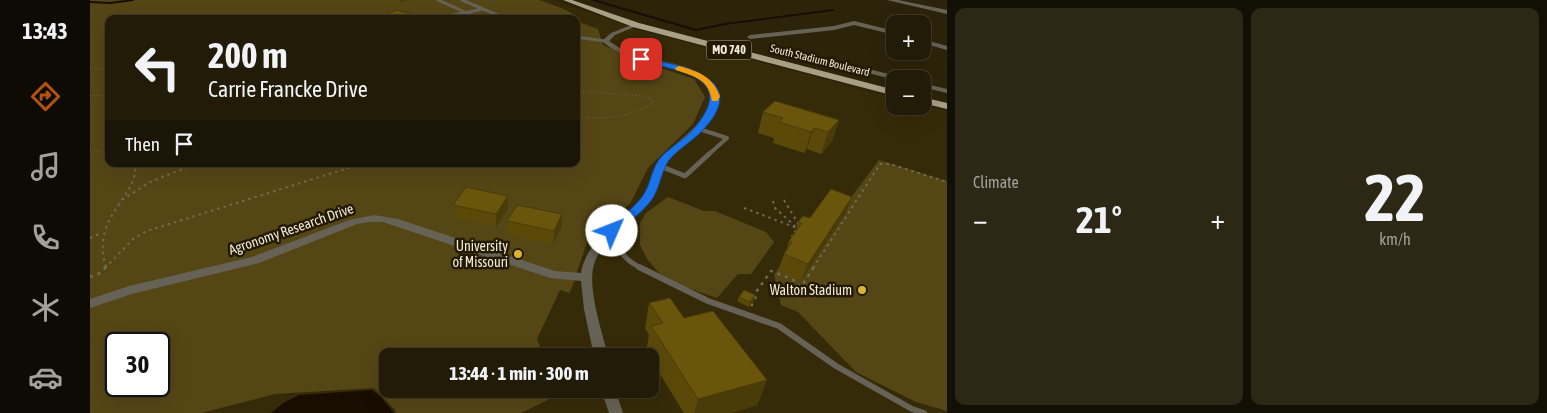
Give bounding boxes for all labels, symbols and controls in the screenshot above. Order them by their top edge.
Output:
map controls [886,15,931,115]
button: + [886,15,931,60]
text: 13:43 [22,18,68,44]
icon: left [125,35,190,100]
text: 200 m [208,35,287,75]
pin [620,38,662,80]
road number: MO 740 [706,40,752,60]
street label: South Stadium Boulevard [769,42,871,78]
icon: arrive [627,45,655,73]
button: − [886,70,931,115]
text: Carrie Francke Drive [208,76,368,102]
icon: directions [28,79,63,114]
icon: arrive [170,130,198,158]
text: Then [125,133,160,155]
icon: music [28,149,63,184]
text: 22 [1364,160,1426,235]
text: Climate [973,173,1019,191]
text: 21° [1076,198,1122,241]
street label: Agronomy Research Drive [226,200,356,258]
text: − [973,203,988,235]
text: + [1210,203,1225,235]
position arrow [585,204,637,256]
icon: phone [28,220,63,255]
text: km/h [1379,230,1411,248]
place label: University of Missouri [452,238,508,270]
marker: University of Missouri [512,248,524,260]
place label: Walton Stadium [770,282,852,298]
marker: Walton Stadium [856,284,868,296]
icon: climate [28,290,63,325]
speed limit sign: 30 [105,332,170,397]
icon: car [28,360,63,395]
text: 13:44 · 1 min · 300 m [449,362,589,384]

